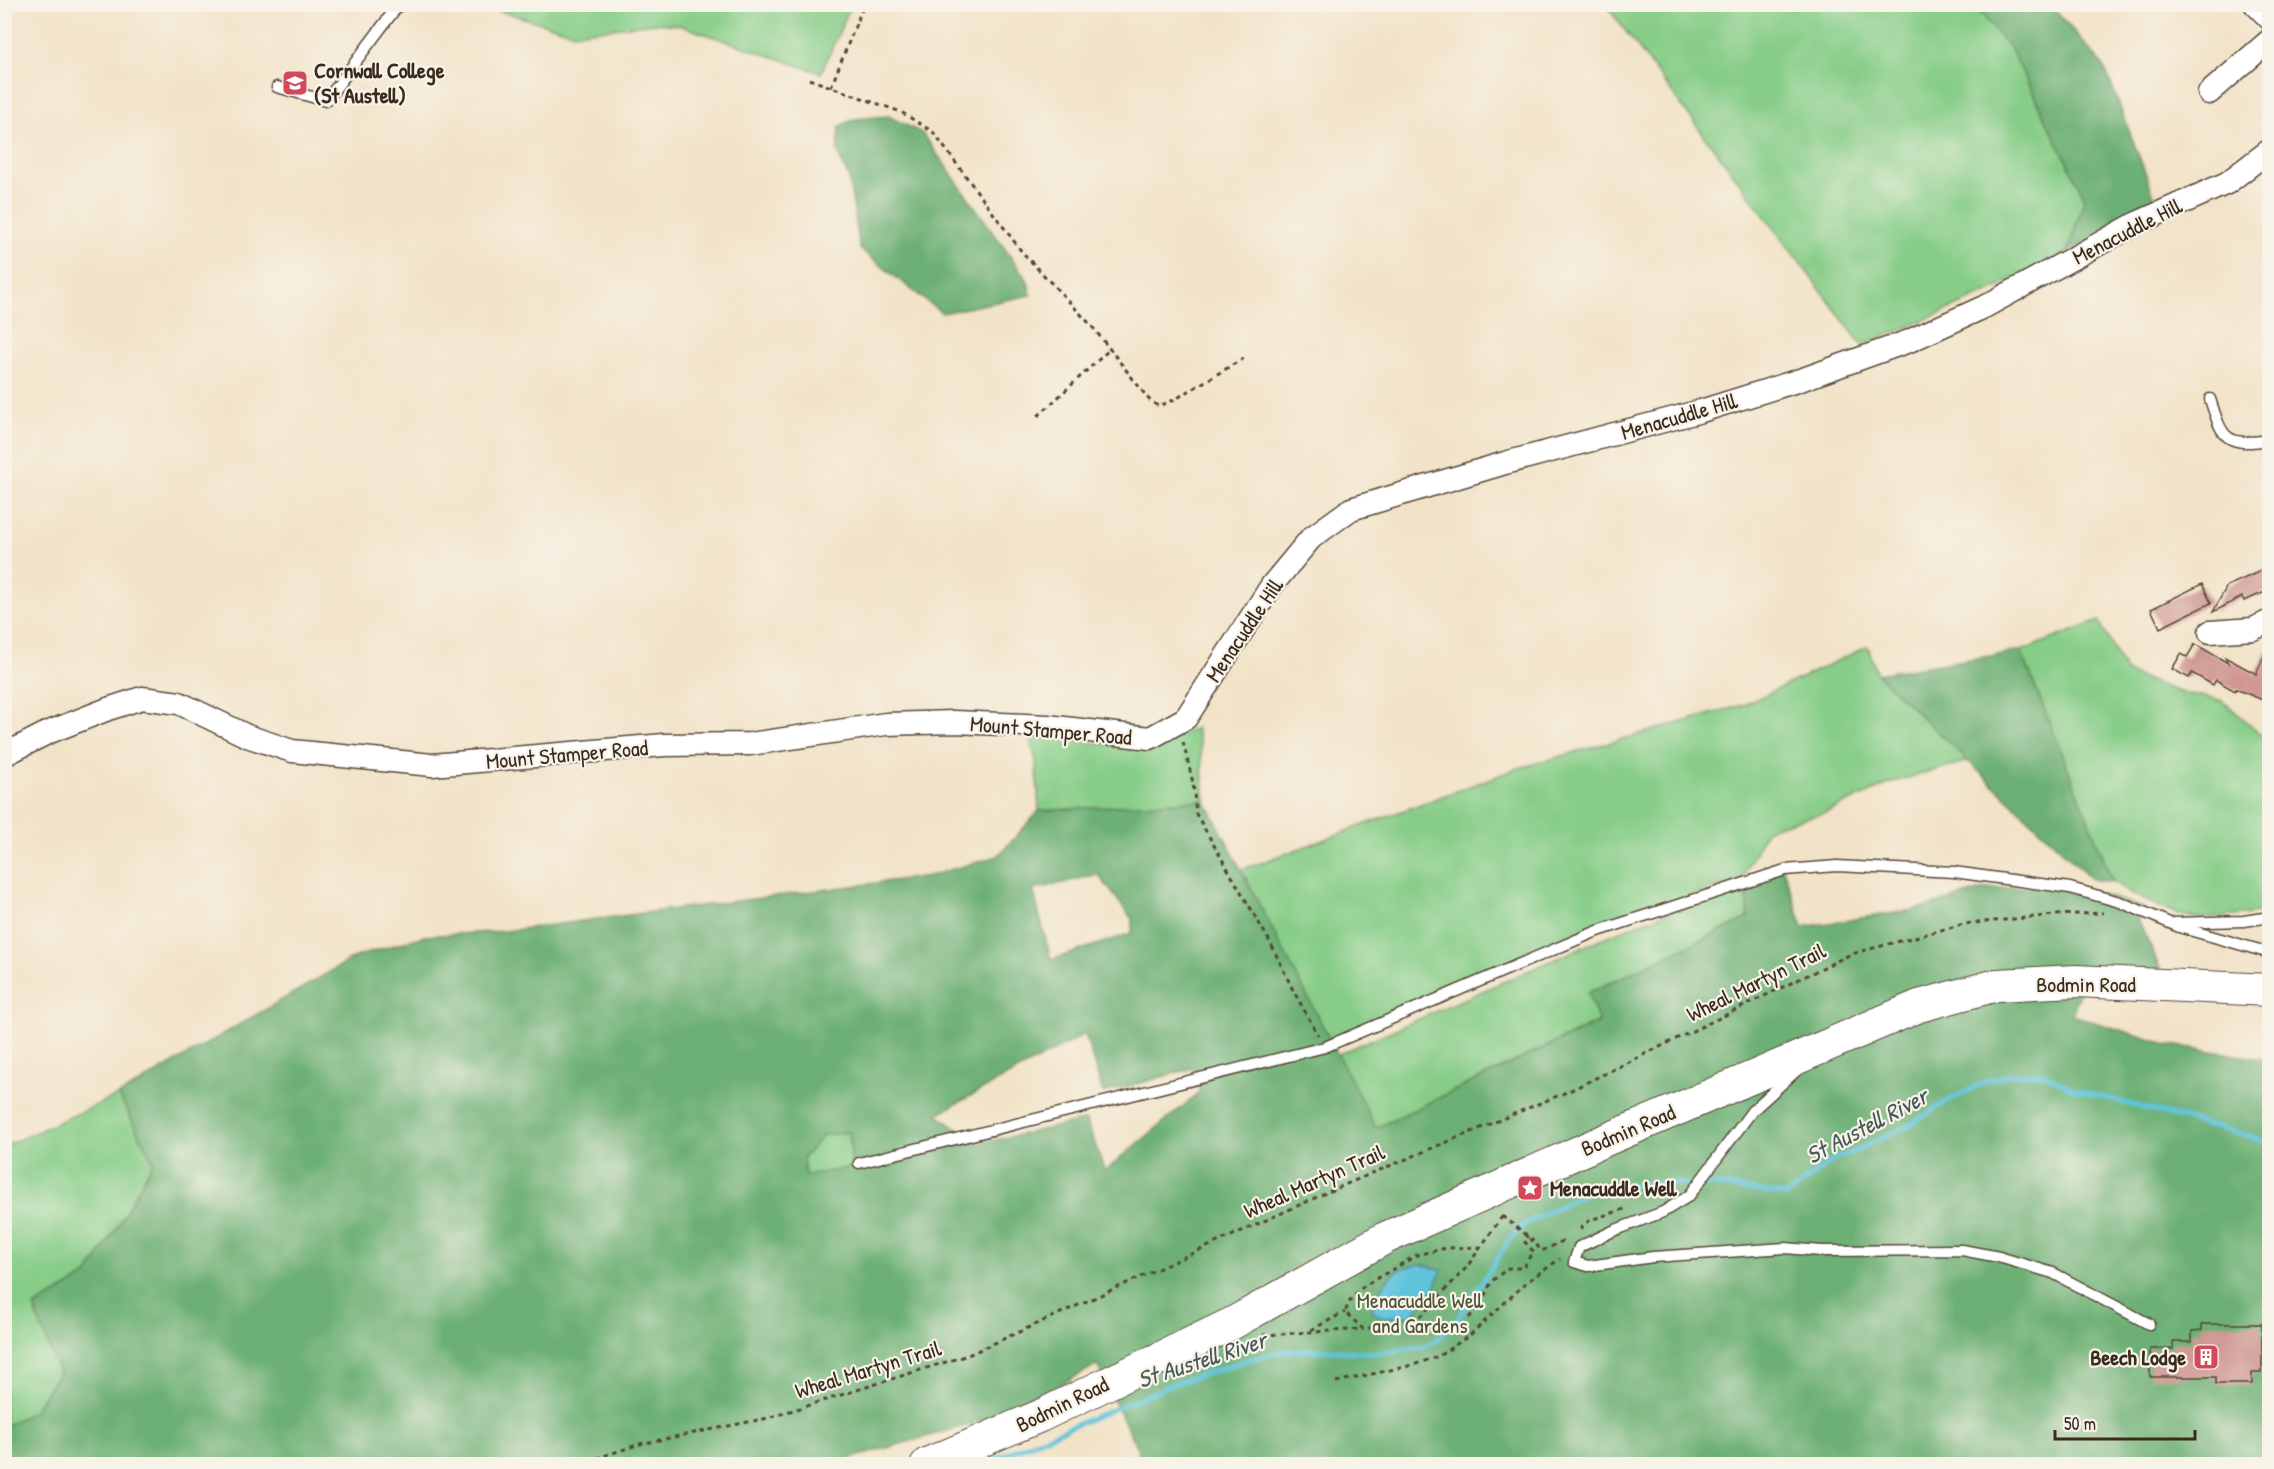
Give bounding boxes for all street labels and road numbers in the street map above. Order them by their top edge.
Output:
street label: Menacuddle Hill [2067,190,2187,271]
street label: Menacuddle Hill [1618,385,1741,447]
street label: Menacuddle Hill [1198,572,1290,688]
street label: Mount Stamper Road [969,708,1134,752]
street label: Mount Stamper Road [485,732,650,776]
street label: Wheal Martyn Trail [1681,935,1831,1029]
street label: Bodmin Road [2036,969,2136,999]
street label: Bodmin Road [1576,1097,1680,1163]
street label: Wheal Martyn Trail [1239,1136,1389,1225]
street label: Wheal Martyn Trail [791,1332,945,1405]
street label: Bodmin Road [1011,1369,1114,1439]

